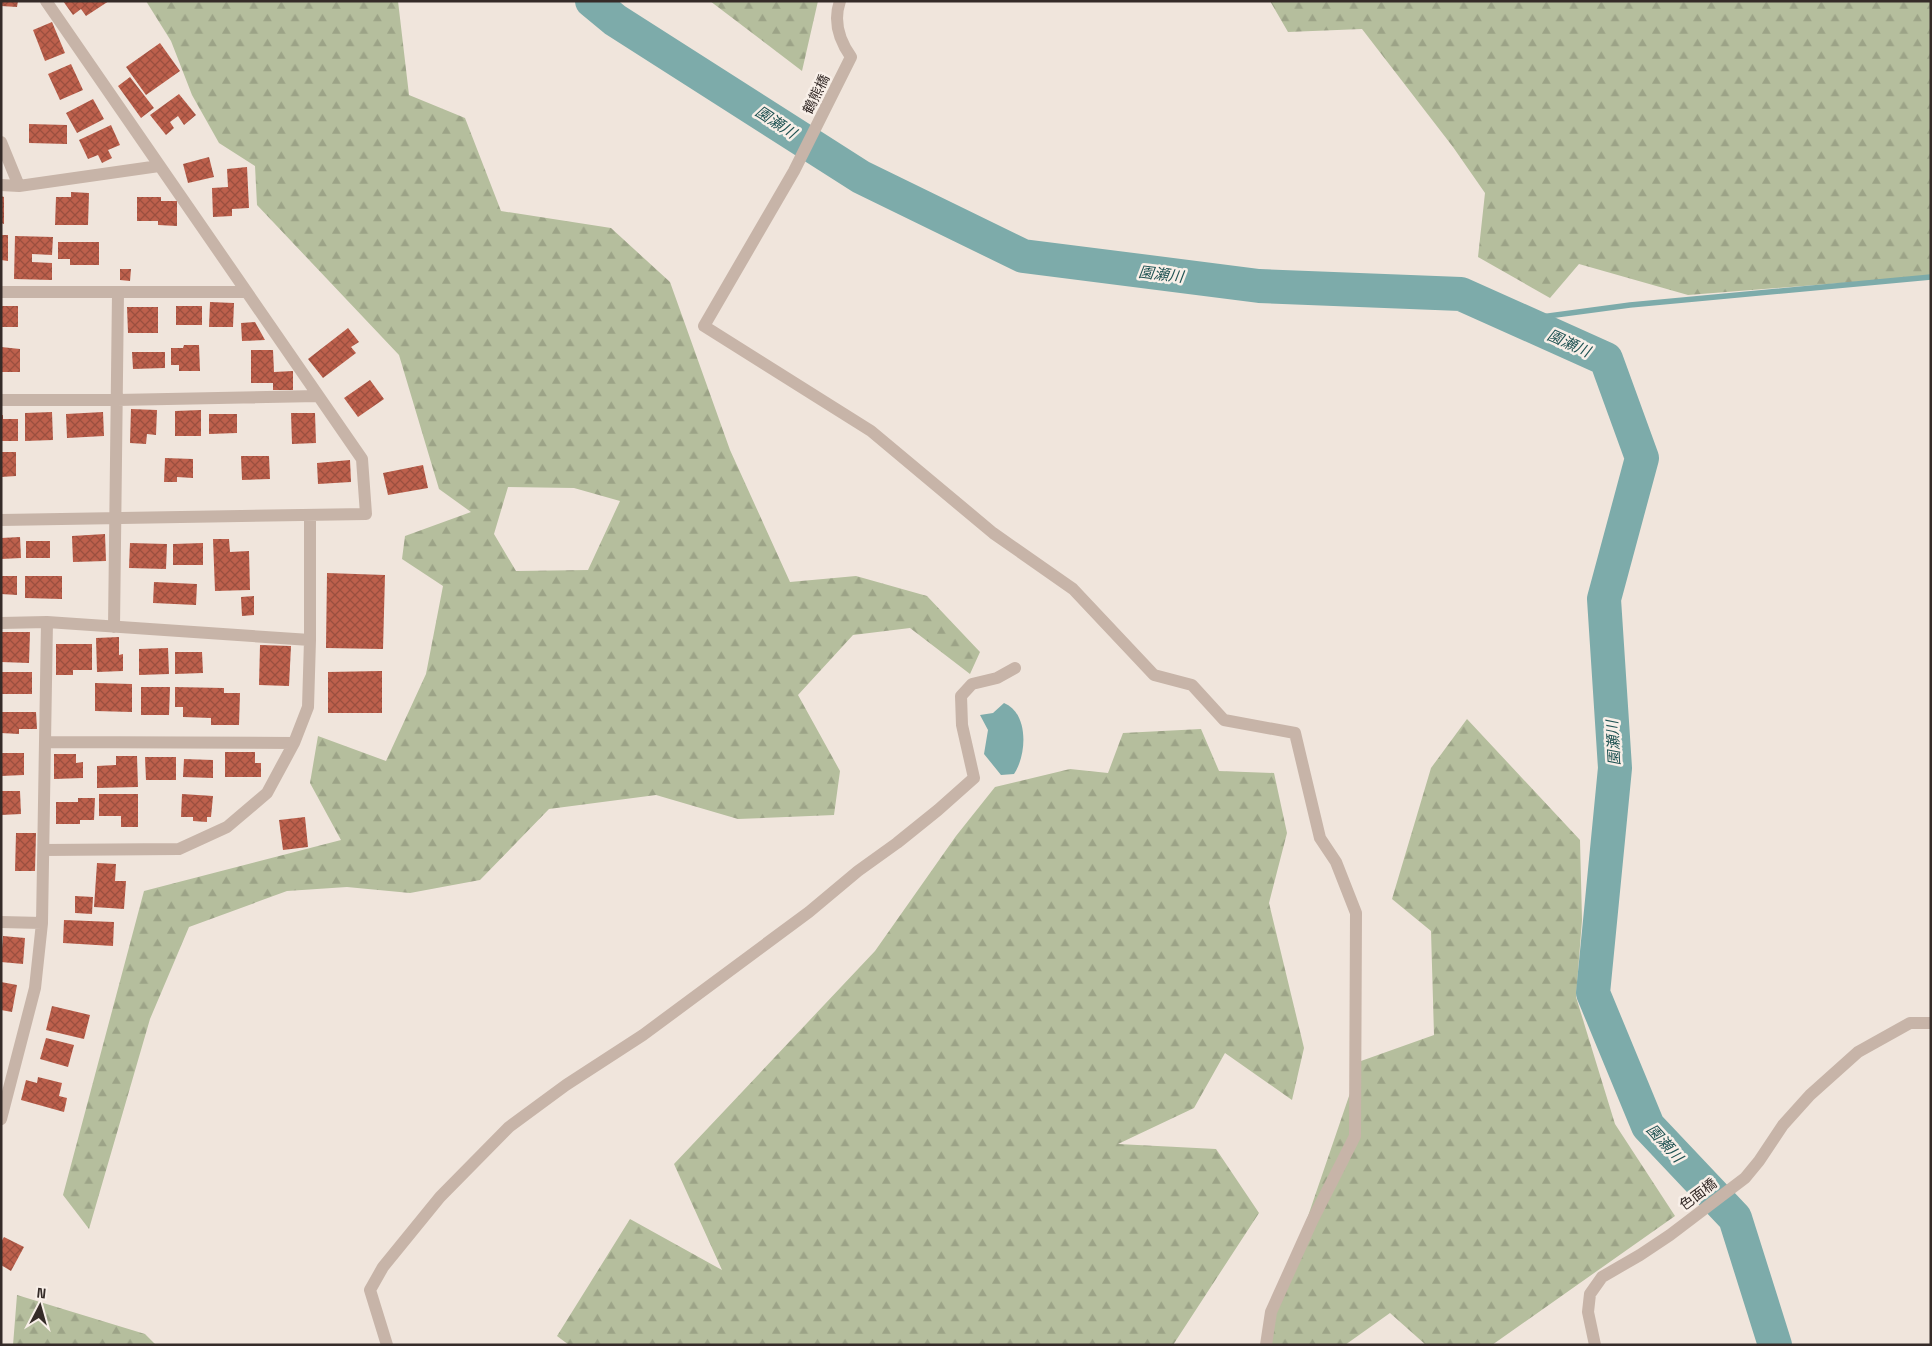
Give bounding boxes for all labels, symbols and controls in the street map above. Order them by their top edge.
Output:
street label: 鶴熊橋 [799,71,833,117]
water label: 園瀬川 [752,102,802,143]
water label: 園瀬川 [1138,262,1186,286]
water label: 園瀬川 [1545,325,1595,362]
water label: 園瀬川 [1602,718,1624,766]
water label: 園瀬川 [1643,1120,1688,1168]
street label: 色面橋 [1676,1174,1720,1214]
north arrow [15,1281,65,1331]
text: N [36,1284,47,1303]

